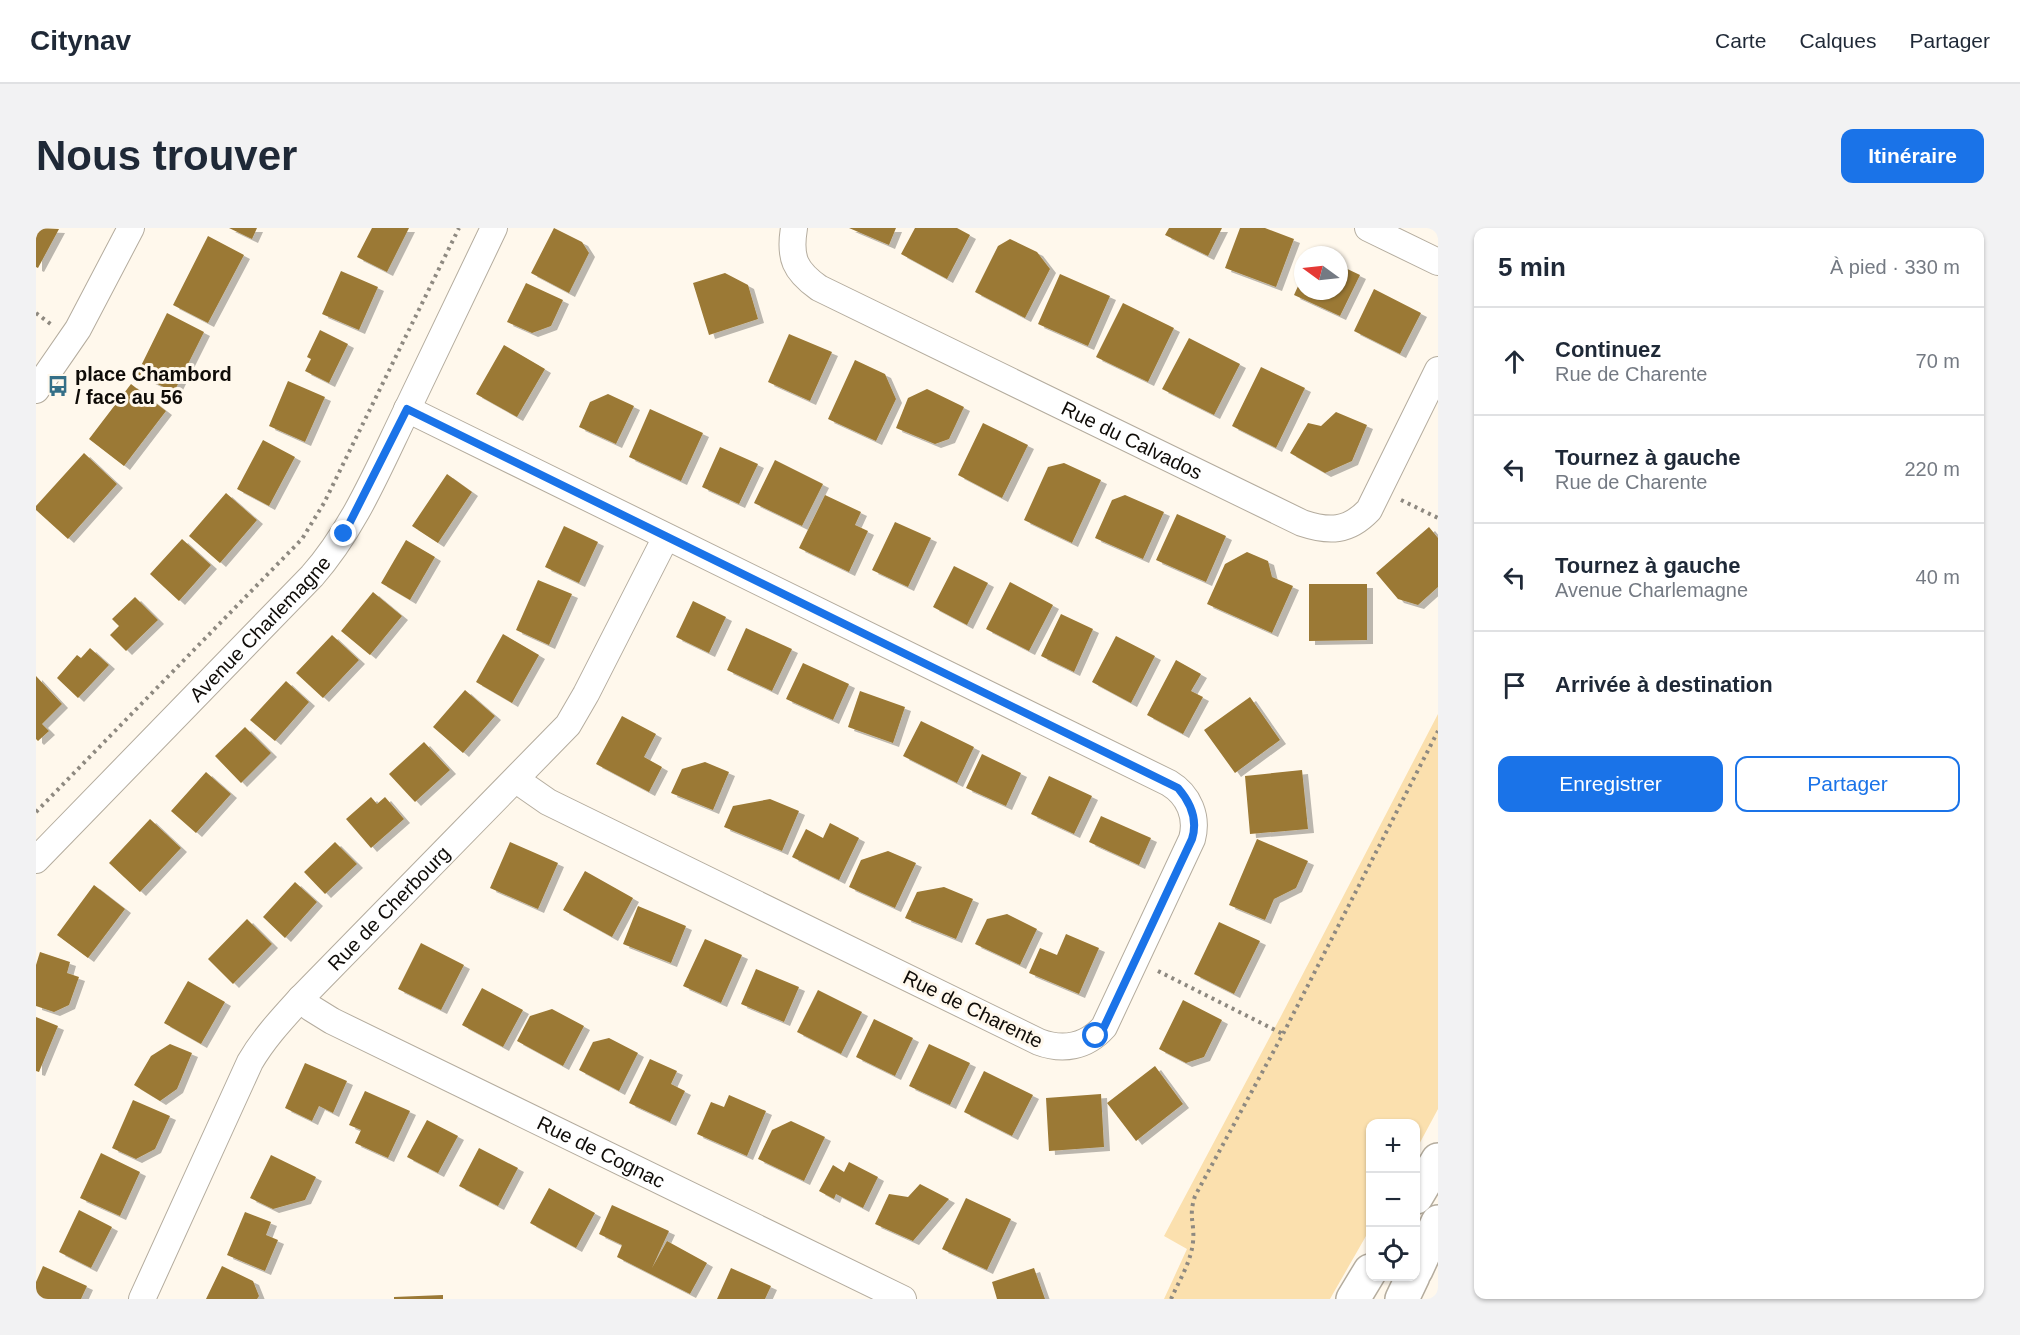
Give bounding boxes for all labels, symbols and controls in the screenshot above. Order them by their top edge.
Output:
text: Citynav [30,25,131,56]
text: Carte [1715,29,1766,52]
text: Calques [1799,29,1876,52]
text: Partager [1909,29,1990,52]
button: Itinéraire [1841,129,1984,183]
text: Nous trouver [36,132,297,179]
north arrow [1294,246,1348,300]
text: 5 min [1498,252,1566,282]
text: À pied · 330 m [1830,256,1960,278]
text: Continuez [1555,337,1661,362]
icon: ahead [1498,345,1531,378]
text: 70 m [1916,350,1960,372]
place label: place Chambord / face au 56 [75,363,232,408]
text: Rue de Charente [1555,363,1707,385]
bus stop icon: place Chambord / face au 56 [46,374,70,398]
street label: Rue du Calvados [1058,397,1206,484]
text: Tournez à gauche [1555,445,1740,470]
icon: left [1498,453,1531,486]
text: 220 m [1904,458,1960,480]
text: Rue de Charente [1555,471,1707,493]
route end [330,520,356,546]
street label: Avenue Charlemagne [185,552,335,706]
text: Tournez à gauche [1555,553,1740,578]
icon: left [1498,561,1531,594]
text: 40 m [1916,566,1960,588]
text: Avenue Charlemagne [1555,579,1748,601]
icon: arrive [1498,669,1531,702]
text: Arrivée à destination [1555,672,1773,697]
button: Enregistrer [1498,756,1723,812]
button: Partager [1735,756,1960,812]
street label: Rue de Cherbourg [323,842,454,975]
street label: Rue de Charente [900,966,1046,1052]
route start [1082,1022,1108,1048]
street label: Rue de Cognac [534,1112,668,1192]
map controls [1366,1119,1420,1281]
button: + [1366,1119,1420,1173]
button: − [1366,1173,1420,1227]
button: locate [1366,1227,1420,1281]

